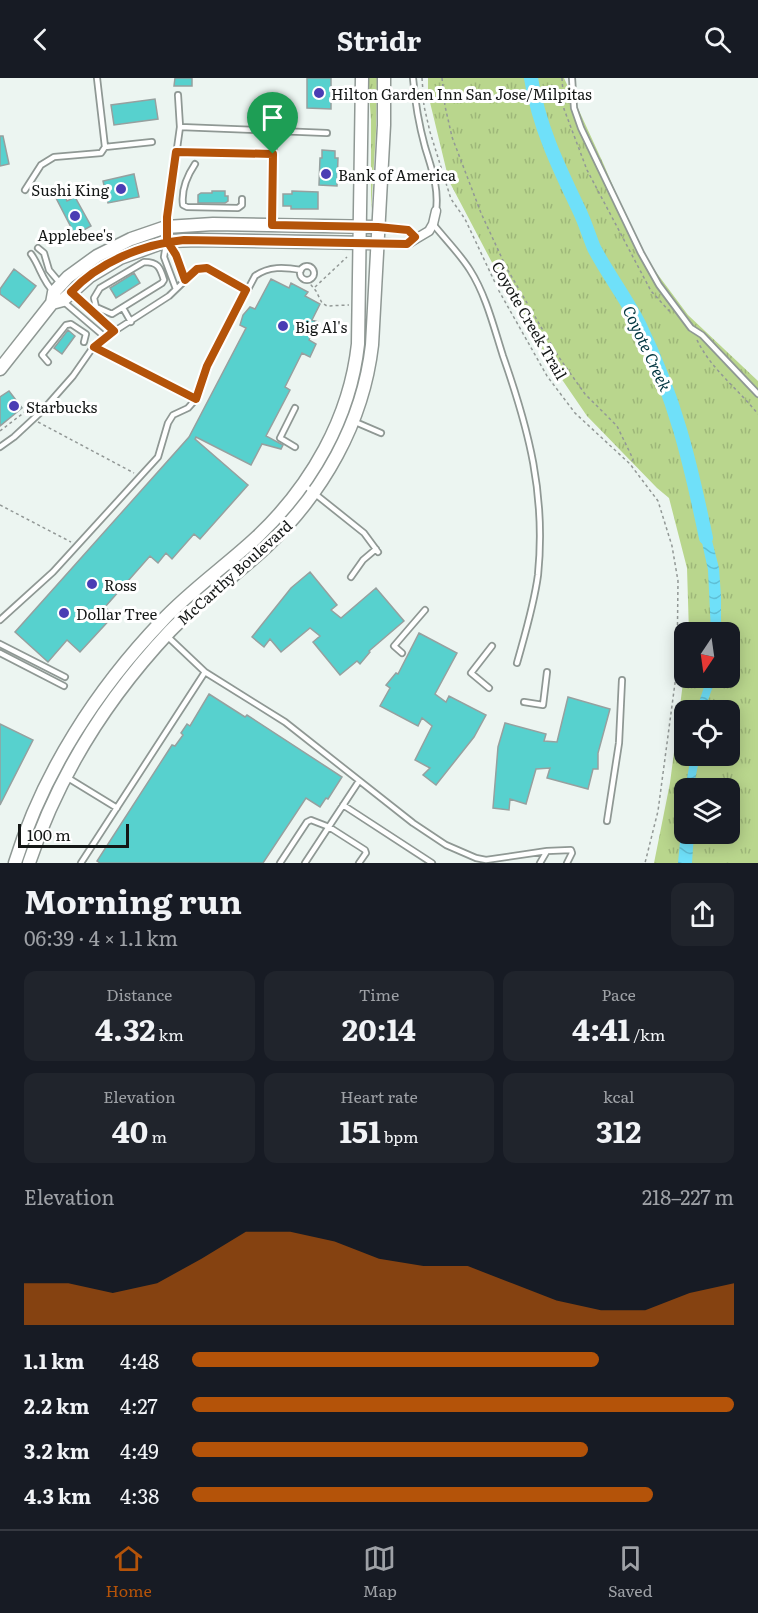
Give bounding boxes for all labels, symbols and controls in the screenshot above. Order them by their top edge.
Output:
text: Stridr [337,19,421,59]
icon: back [24,23,57,56]
icon: search [701,23,734,56]
place label: Hilton Garden Inn San Jose/Milpitas [331,82,592,105]
marker: Hilton Garden Inn San Jose/Milpitas [312,86,326,100]
pin [247,92,298,154]
icon: arrive [256,101,289,134]
place label: Bank of America [338,163,457,186]
marker: Bank of America [319,167,333,181]
place label: Sushi King [31,178,110,201]
marker: Sushi King [114,182,128,196]
marker: Applebee's [68,209,82,223]
place label: Applebee's [37,223,113,246]
street label: Coyote Creek Trail [487,256,573,384]
water label: Coyote Creek [618,301,678,395]
place label: Big Al's [295,315,347,338]
marker: Big Al's [276,319,290,333]
place label: Starbucks [26,395,98,418]
marker: Starbucks [7,399,21,413]
street label: McCarthy Boulevard [171,514,297,630]
place label: Ross [104,573,137,596]
marker: Ross [85,577,99,591]
place label: Dollar Tree [76,602,158,625]
marker: Dollar Tree [57,606,71,620]
north arrow [674,622,740,688]
map controls [674,622,740,844]
button: locate [674,700,740,766]
button: layers [674,778,740,844]
scale bar [18,821,129,848]
text: 100 m [27,822,71,846]
text: Morning run [24,875,242,924]
button: share [671,883,734,946]
text: 06:39 · 4 × 1.1 km [24,922,178,952]
text: Distance [106,982,172,1006]
text: Time [359,982,399,1006]
text: Pace [601,982,636,1006]
text: 4.32 [95,1006,155,1050]
text: 20:14 [342,1006,416,1050]
text: 4:41 [572,1006,630,1050]
text: km [155,1022,184,1046]
text: /km [630,1022,665,1046]
text: Elevation [103,1084,176,1108]
text: Heart rate [340,1084,418,1108]
text: kcal [603,1084,634,1108]
text: 40 [112,1108,148,1152]
text: 151 [339,1108,381,1152]
text: 312 [596,1108,641,1152]
text: m [148,1124,167,1148]
text: bpm [381,1124,419,1148]
text: Elevation [24,1181,114,1211]
text: 218–227 m [642,1181,734,1211]
text: 1.1 km [24,1345,84,1375]
text: 4:48 [120,1345,159,1375]
text: 2.2 km [24,1390,89,1420]
text: 4:27 [120,1390,158,1420]
text: 3.2 km [24,1435,90,1465]
text: 4:49 [120,1435,159,1465]
text: 4.3 km [24,1480,91,1510]
text: 4:38 [120,1480,159,1510]
tab: Home [106,1542,152,1602]
tab: Map [363,1542,397,1602]
tab: Saved [608,1542,652,1602]

